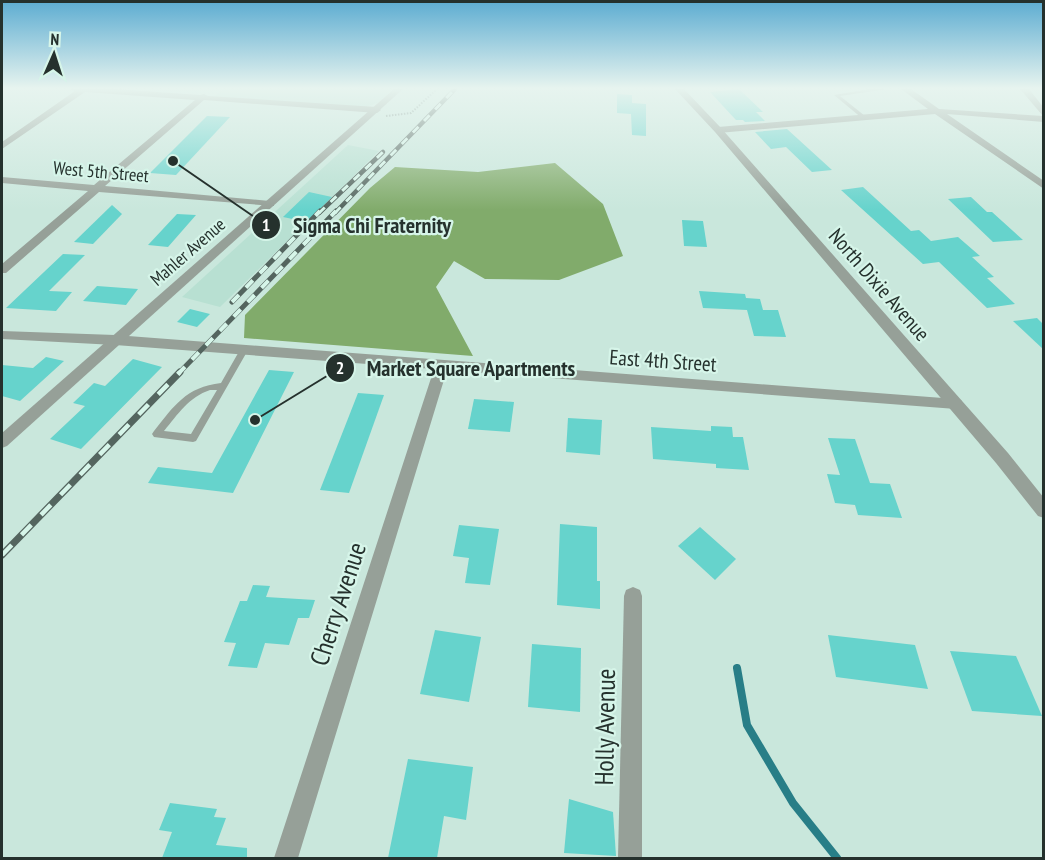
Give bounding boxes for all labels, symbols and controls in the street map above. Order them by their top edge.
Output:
north arrow [24,24,84,84]
text: N [50,29,60,49]
street label: West 5th Street [52,156,150,187]
callout: Sigma Chi Fraternity [251,205,463,245]
text: Sigma Chi Fraternity [293,211,452,239]
street label: Mahler Avenue [145,213,230,290]
text: 1 [262,213,270,236]
street label: North Dixie Avenue [823,223,936,347]
street label: East 4th Street [609,343,718,378]
callout: Market Square Apartments [325,348,588,388]
text: Market Square Apartments [367,354,576,382]
text: 2 [336,356,344,379]
street label: Cherry Avenue [302,538,373,670]
street label: Holly Avenue [587,668,622,786]

